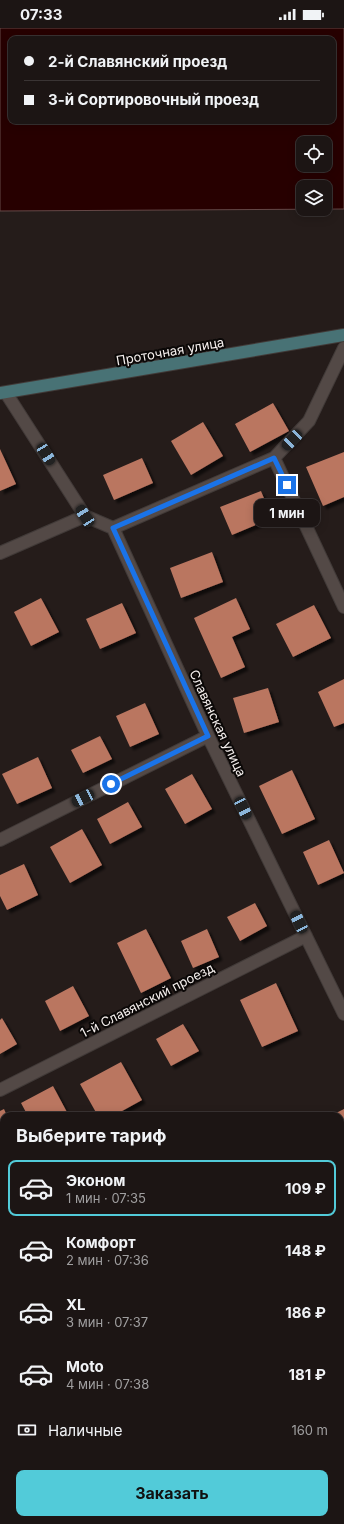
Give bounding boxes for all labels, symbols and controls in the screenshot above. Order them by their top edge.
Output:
text: 07:33 [20,5,62,24]
text: 2-й Славянский проезд [48,52,227,71]
text: 3-й Сортировочный проезд [48,90,259,109]
map controls [296,136,332,216]
button: locate [296,136,332,172]
button: layers [296,180,332,216]
street label: Проточная улица [115,334,225,368]
car [279,427,305,453]
car [35,441,57,467]
route end [278,476,296,494]
callout: 1 мин [254,499,320,527]
car [73,503,97,529]
text: 1 мин [269,505,305,521]
street label: Славянская улица [186,667,250,779]
route start [102,775,120,793]
car [70,787,96,809]
car [232,795,254,821]
car [288,909,310,935]
street label: 1-й Славянский проезд [77,959,217,1041]
text: Выберите тариф [16,1125,167,1146]
icon: car [18,1170,54,1206]
text: Эконом [66,1171,125,1190]
text: 109 ₽ [285,1179,326,1198]
text: 1 мин · 07:35 [66,1190,146,1206]
icon: car [18,1232,54,1268]
text: Комфорт [66,1233,136,1252]
text: 148 ₽ [285,1241,326,1260]
text: 2 мин · 07:36 [66,1252,149,1268]
icon: car [18,1294,54,1330]
text: XL [66,1295,86,1314]
text: 186 ₽ [285,1303,326,1322]
text: 3 мин · 07:37 [66,1314,148,1330]
icon: car [18,1356,54,1392]
text: Moto [66,1357,104,1376]
text: 181 ₽ [289,1365,326,1384]
text: 4 мин · 07:38 [66,1376,149,1392]
icon: cash [16,1419,38,1441]
text: Наличные [48,1421,122,1440]
text: 160 m [291,1422,328,1438]
button: Заказать [16,1470,328,1516]

